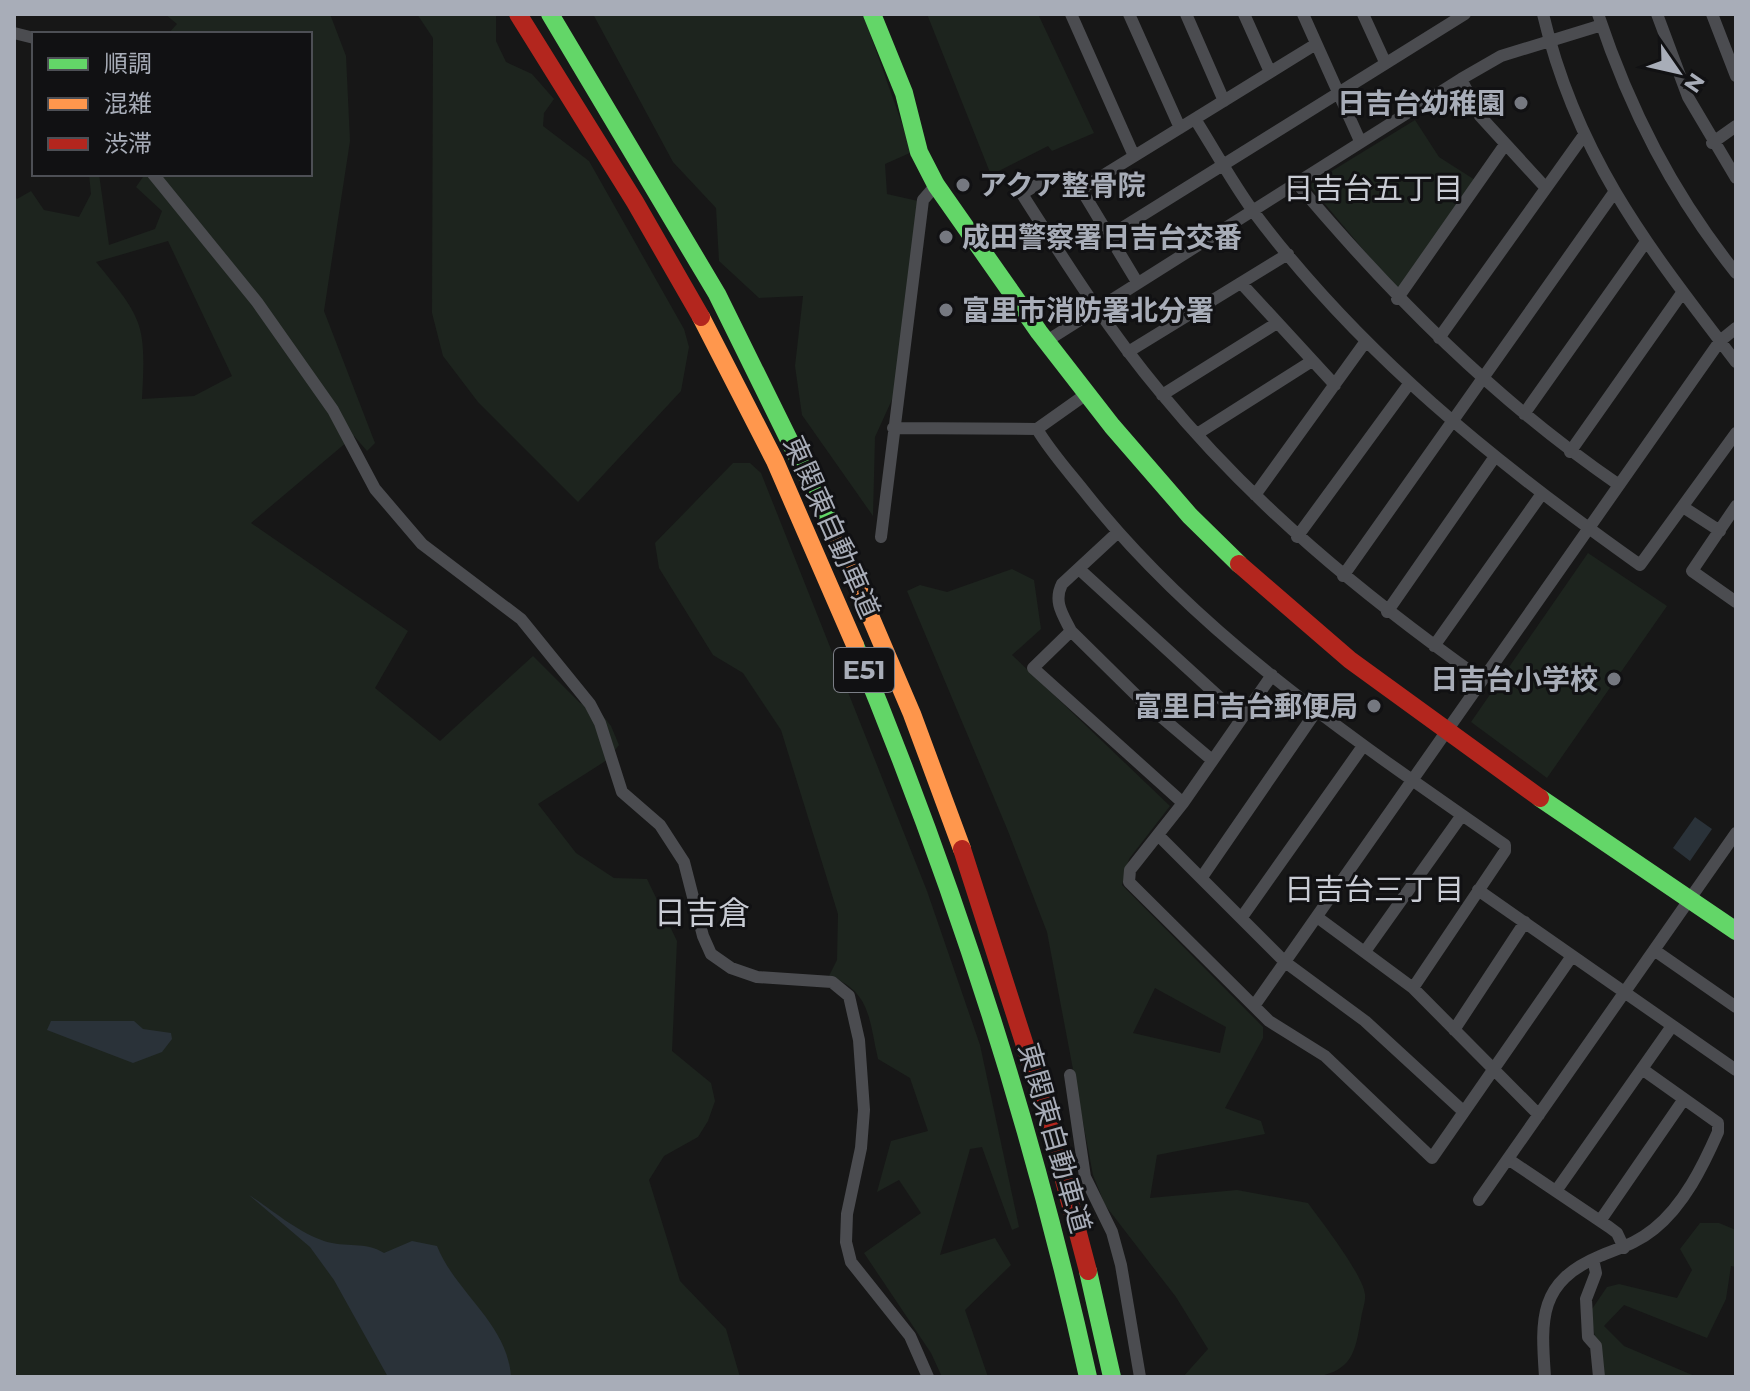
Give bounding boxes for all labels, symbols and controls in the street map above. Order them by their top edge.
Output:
legend [32,32,312,176]
north arrow [1638,32,1718,112]
text: 順調 [104,49,152,78]
text: N [1678,68,1710,98]
place label: 日吉台幼稚園 [1337,86,1505,120]
text: 混雑 [104,89,152,118]
marker: 日吉台幼稚園 [1512,94,1530,112]
text: 渋滞 [104,129,152,158]
place label: アクア整骨院 [979,168,1146,202]
district label: 日吉台五丁目 [1283,170,1463,207]
marker: アクア整骨院 [954,176,972,194]
place label: 成田警察署日吉台交番 [962,220,1242,254]
marker: 成田警察署日吉台交番 [937,228,955,246]
place label: 富里市消防署北分署 [962,293,1214,327]
marker: 富里市消防署北分署 [937,301,955,319]
street label: 東関東自動車道 [777,431,887,623]
road number: E51 [834,648,894,692]
place label: 日吉台小学校 [1430,662,1598,696]
marker: 日吉台小学校 [1605,670,1623,688]
place label: 富里日吉台郵便局 [1134,689,1358,723]
marker: 富里日吉台郵便局 [1365,697,1383,715]
district label: 日吉台三丁目 [1284,871,1464,908]
district label: 日吉倉 [654,893,750,932]
street label: 東関東自動車道 [1012,1039,1098,1237]

